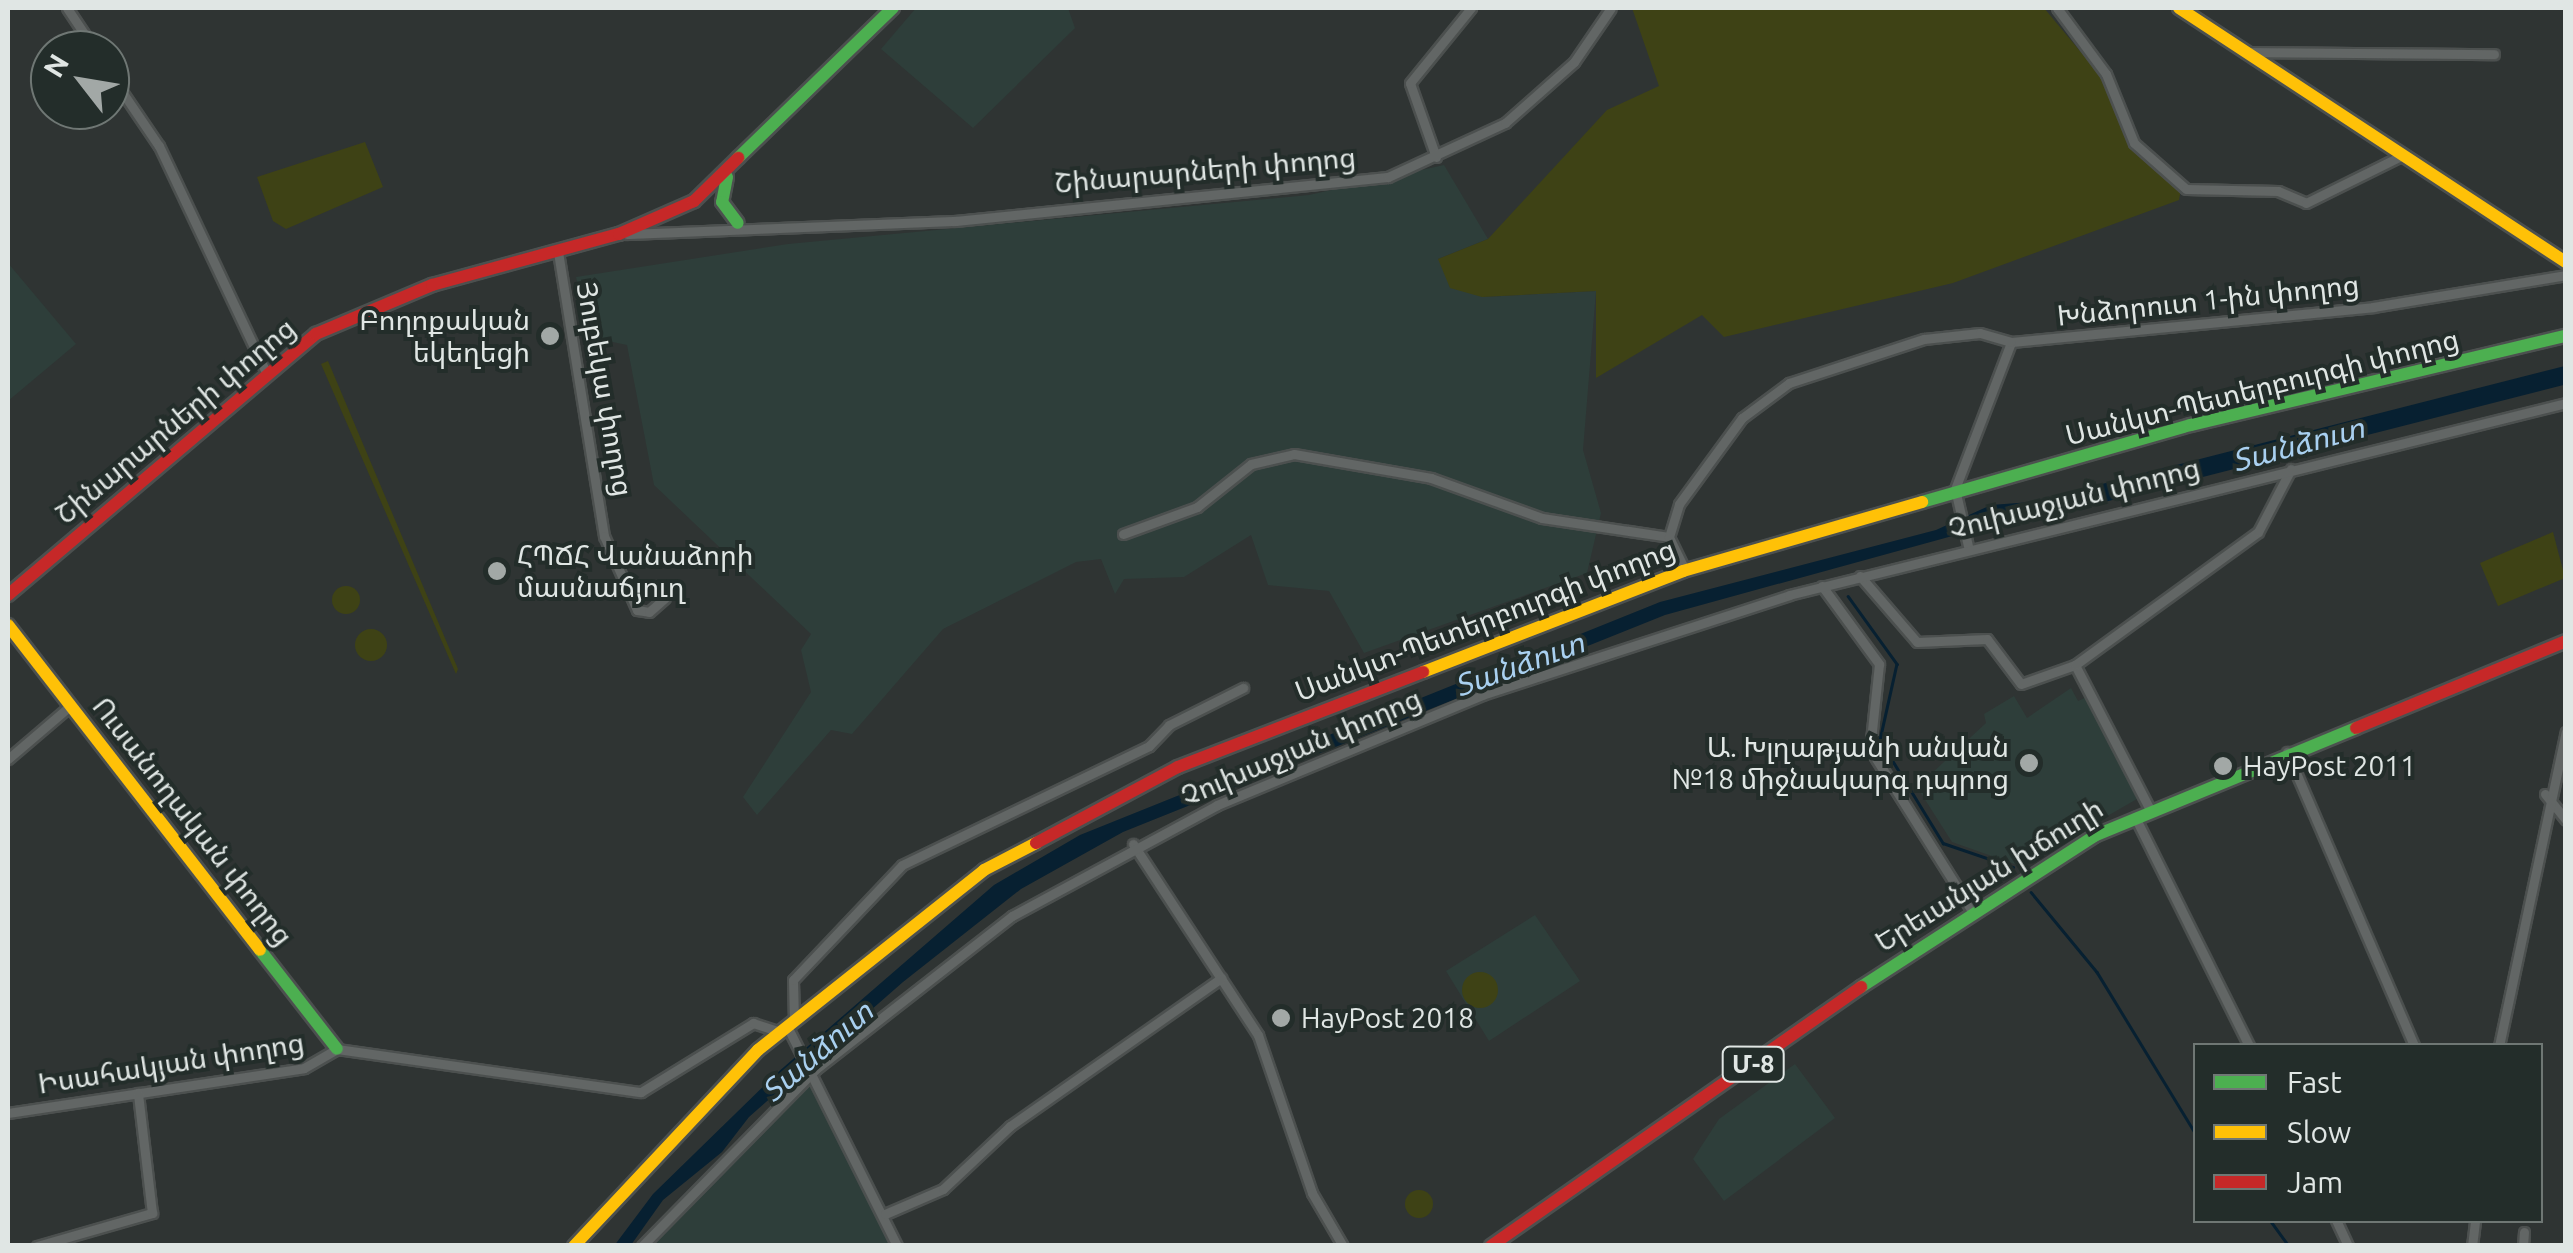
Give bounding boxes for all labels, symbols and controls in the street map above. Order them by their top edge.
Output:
north arrow [30,30,130,130]
text: N [37,48,74,82]
street label: Շինարարների փողոց [1053,140,1357,200]
street label: Խնձորուտ 1-ին փողոց [2055,267,2361,333]
street label: Յուբեկա փողոց [570,279,640,499]
place label: Բողոքական եկեղեցի [359,303,530,369]
street label: Շինարարների փողոց [48,311,302,531]
street label: Սանկտ-Պետերբուրգի փողոց [2062,322,2462,452]
marker: Բողոքական եկեղեցի [539,325,561,347]
water label: Տանձուտ [2228,409,2368,479]
street label: Չուխաջյան փողոց [1945,451,2203,545]
street label: Սանկտ-Պետերբուրգի փողոց [1290,532,1680,708]
place label: ՀՊՃՀ Վանաձորի մասնաճյուղ [517,538,753,604]
marker: ՀՊՃՀ Վանաձորի մասնաճյուղ [486,560,508,582]
water label: Տանձուտ [1449,624,1589,704]
street label: Չուխաջյան փողոց [1176,681,1426,813]
street label: Ուսանողական փողոց [86,690,300,952]
place label: Ա. Խլղաթյանի անվան №18 միջնակարգ դպրոց [1672,730,2009,796]
place label: HayPost 2011 [2243,749,2416,783]
marker: Ա. Խլղաթյանի անվան №18 միջնակարգ դպրոց [2018,752,2040,774]
marker: HayPost 2011 [2212,755,2234,777]
street label: Երեւանյան խճուղի [1869,791,2109,959]
water label: Տանձուտ [754,993,880,1109]
place label: HayPost 2018 [1301,1001,1474,1035]
marker: HayPost 2018 [1270,1007,1292,1029]
street label: Իսահակյան փողոց [36,1025,306,1101]
legend [2193,1043,2543,1223]
road number: Մ-8 [1720,1044,1786,1084]
text: Fast [2287,1065,2342,1099]
text: Slow [2287,1115,2351,1149]
text: Jam [2287,1165,2343,1199]

